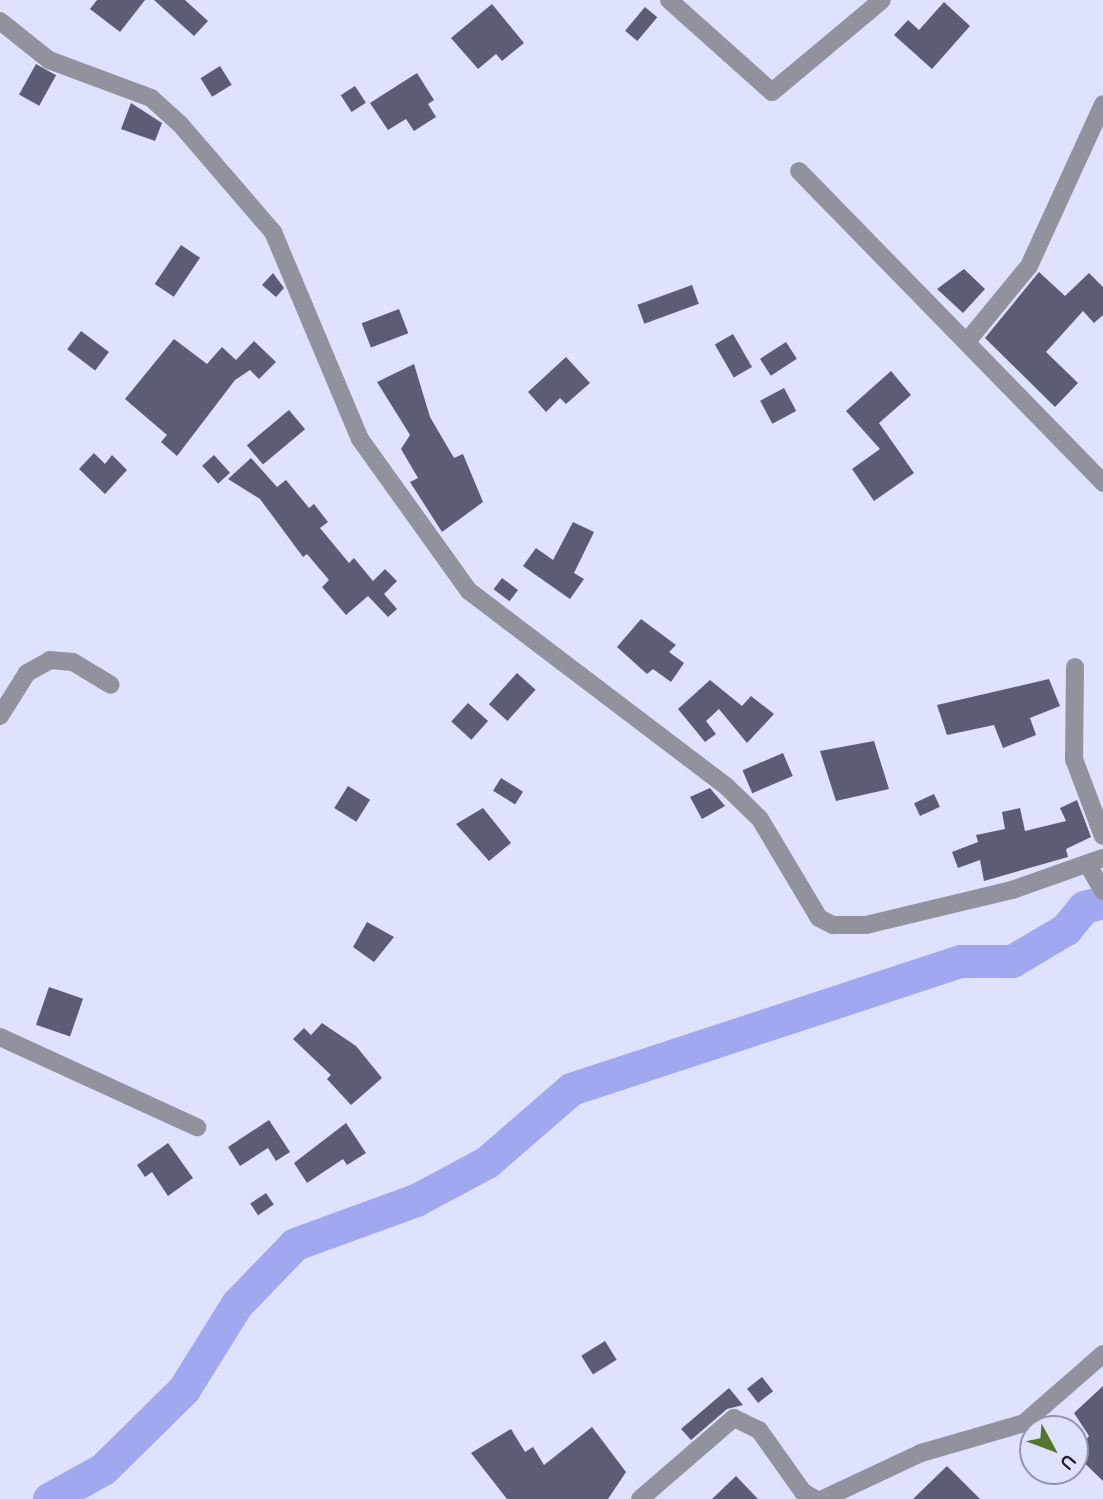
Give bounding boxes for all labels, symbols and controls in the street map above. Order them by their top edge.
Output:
north arrow [1019,1415,1089,1485]
text: U [1055,1450,1082,1475]

